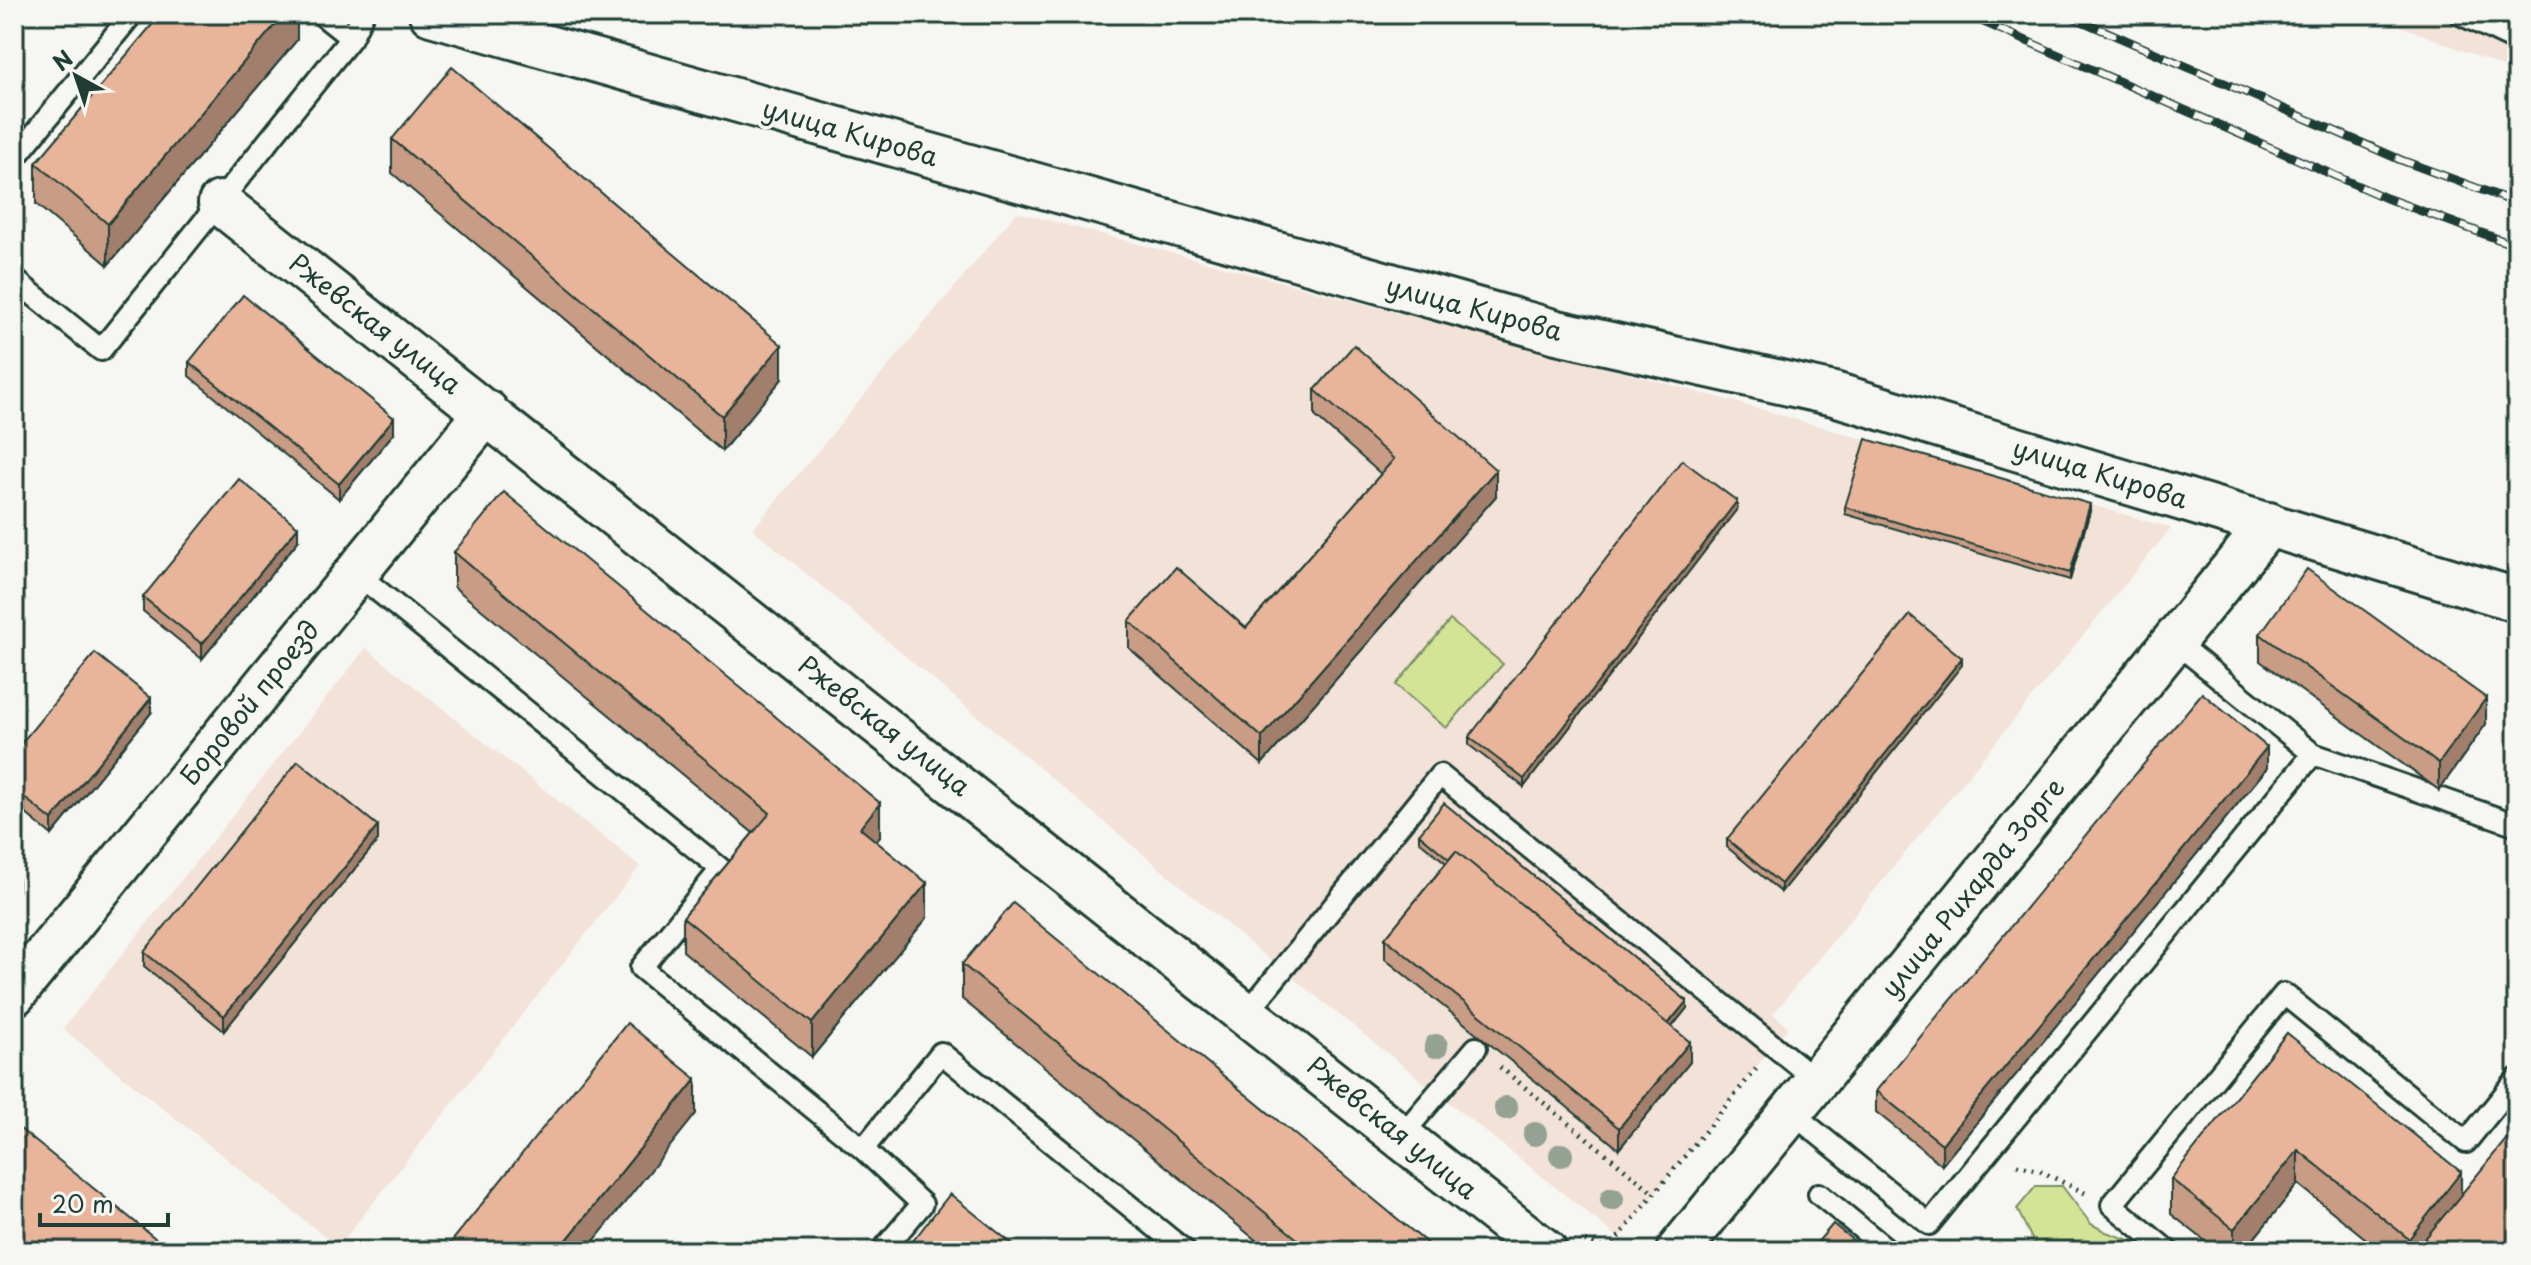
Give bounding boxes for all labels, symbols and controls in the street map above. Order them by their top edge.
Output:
north arrow [36,36,116,116]
text: N [45,41,79,78]
street label: улица Кирова [758,88,944,175]
street label: Ржевская улица [281,243,471,403]
street label: улица Кирова [1382,265,1568,350]
street label: улица Кирова [2008,427,2193,518]
street label: Боровой проезд [170,611,328,793]
street label: Ржевская улица [790,645,980,805]
street label: улица Рихарда Зорге [1871,769,2073,1005]
street label: Ржевская улица [1299,1046,1487,1208]
scale bar [40,1177,168,1227]
text: 20 m [52,1185,114,1221]

